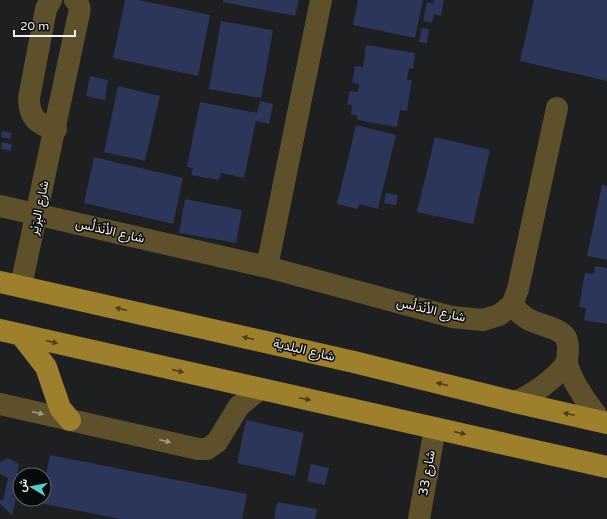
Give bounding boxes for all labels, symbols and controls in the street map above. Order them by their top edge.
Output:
scale bar [14,12,75,38]
text: 20 m [20,19,49,33]
street label: شارع البِرَيْر [25,179,55,238]
street label: شارع الأنْدَلُس [74,215,146,248]
street label: شارع الأنْدَلُس [395,294,467,327]
one-way arrow [115,306,127,312]
one-way arrow [242,334,254,340]
street label: شارع البلدية [271,335,336,366]
one-way arrow [46,339,58,345]
one-way arrow [172,368,185,374]
one-way arrow [436,381,448,387]
one-way arrow [299,397,312,403]
one-way arrow [32,411,44,417]
one-way arrow [563,411,575,417]
one-way arrow [453,431,466,437]
one-way arrow [159,439,171,445]
street label: شارع 33 [415,449,440,497]
north arrow [12,467,52,507]
text: ش [15,478,30,493]

